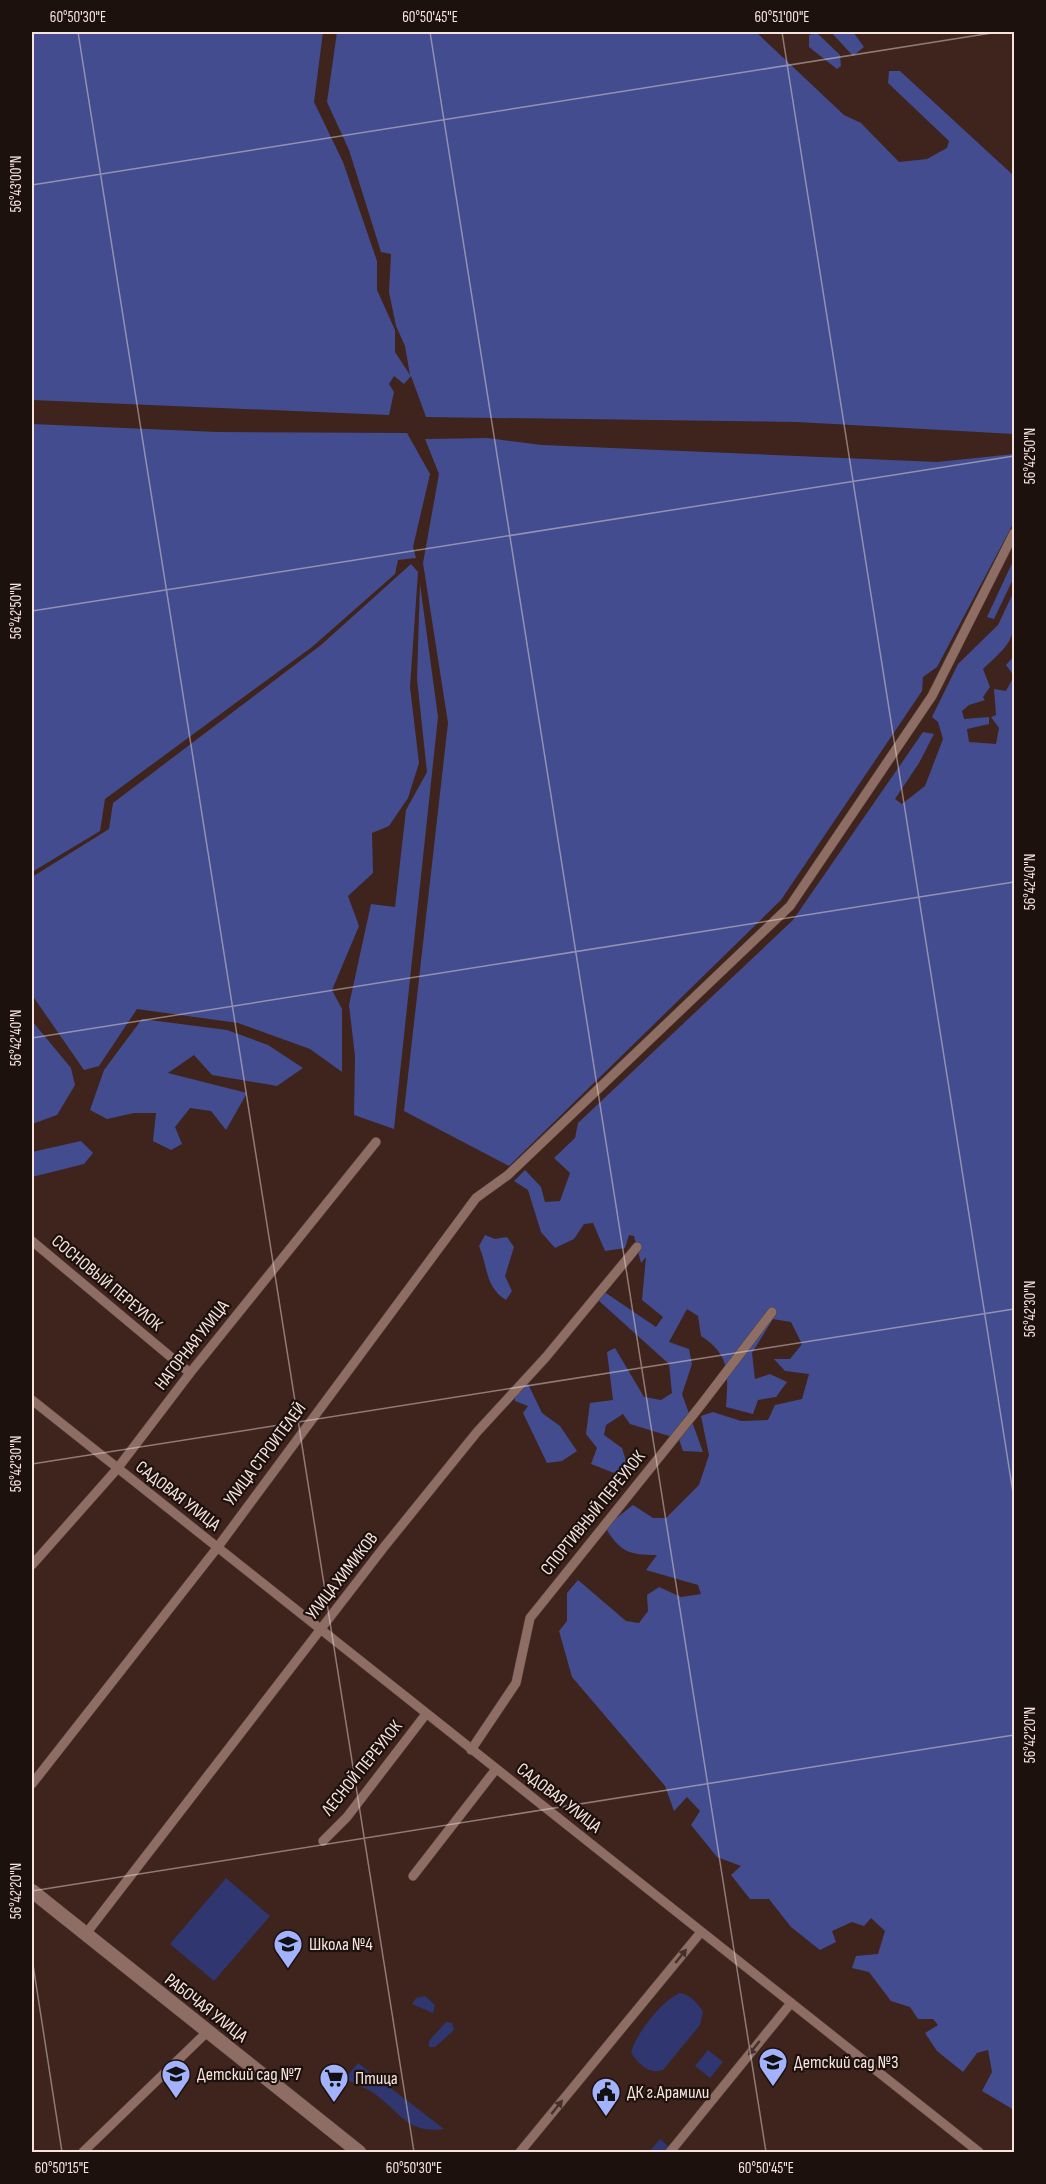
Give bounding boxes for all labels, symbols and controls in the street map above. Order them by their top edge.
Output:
text: 60°50'30"E [50,8,106,27]
text: 60°50'45"E [402,8,458,27]
text: 60°51'00"E [755,8,809,27]
text: 56°43'00"N [7,156,26,213]
text: 56°42'50"N [1021,428,1040,484]
text: 56°42'50"N [7,583,26,639]
text: 56°42'40"N [1021,854,1040,910]
text: 56°42'40"N [7,1010,26,1066]
street label: СОСНОВЫЙ ПЕРЕУЛОК [47,1230,167,1336]
text: 56°42'30"N [1021,1281,1040,1337]
street label: НАГОРНАЯ УЛИЦА [150,1296,234,1394]
street label: УЛИЦА СТРОИТЕЛЕЙ [219,1398,311,1510]
text: 56°42'30"N [7,1436,26,1492]
street label: СПОРТИВНЫЙ ПЕРЕУЛОК [536,1446,650,1579]
street label: САДОВАЯ УЛИЦА [132,1456,225,1536]
street label: УЛИЦА ХИМИКОВ [302,1528,382,1624]
text: 56°42'20"N [1021,1707,1040,1763]
street label: ЛЕСНОЙ ПЕРЕУЛОК [317,1716,407,1821]
street label: САДОВАЯ УЛИЦА [513,1758,606,1838]
text: 56°42'20"N [7,1863,26,1919]
school or university icon: Школа №4 [272,1928,304,1970]
place label: Школа №4 [309,1934,373,1955]
one-way arrow [674,1948,687,1964]
street label: РАБОЧАЯ УЛИЦА [160,1969,252,2047]
one-way arrow [748,2041,760,2056]
school or university icon: Детский сад №3 [757,2046,789,2088]
place label: Детский сад №3 [794,2052,899,2073]
school or university icon: Детский сад №7 [160,2058,192,2100]
supermarket icon: Птица [318,2062,350,2104]
place label: Детский сад №7 [197,2064,302,2085]
place label: Птица [355,2068,398,2089]
public building icon: ДК г.Арамили [590,2076,622,2118]
place label: ДК г.Арамили [627,2082,709,2103]
one-way arrow [551,2099,564,2115]
text: 60°50'15"E [35,2159,89,2178]
text: 60°50'30"E [386,2159,442,2178]
text: 60°50'45"E [738,2159,794,2178]

